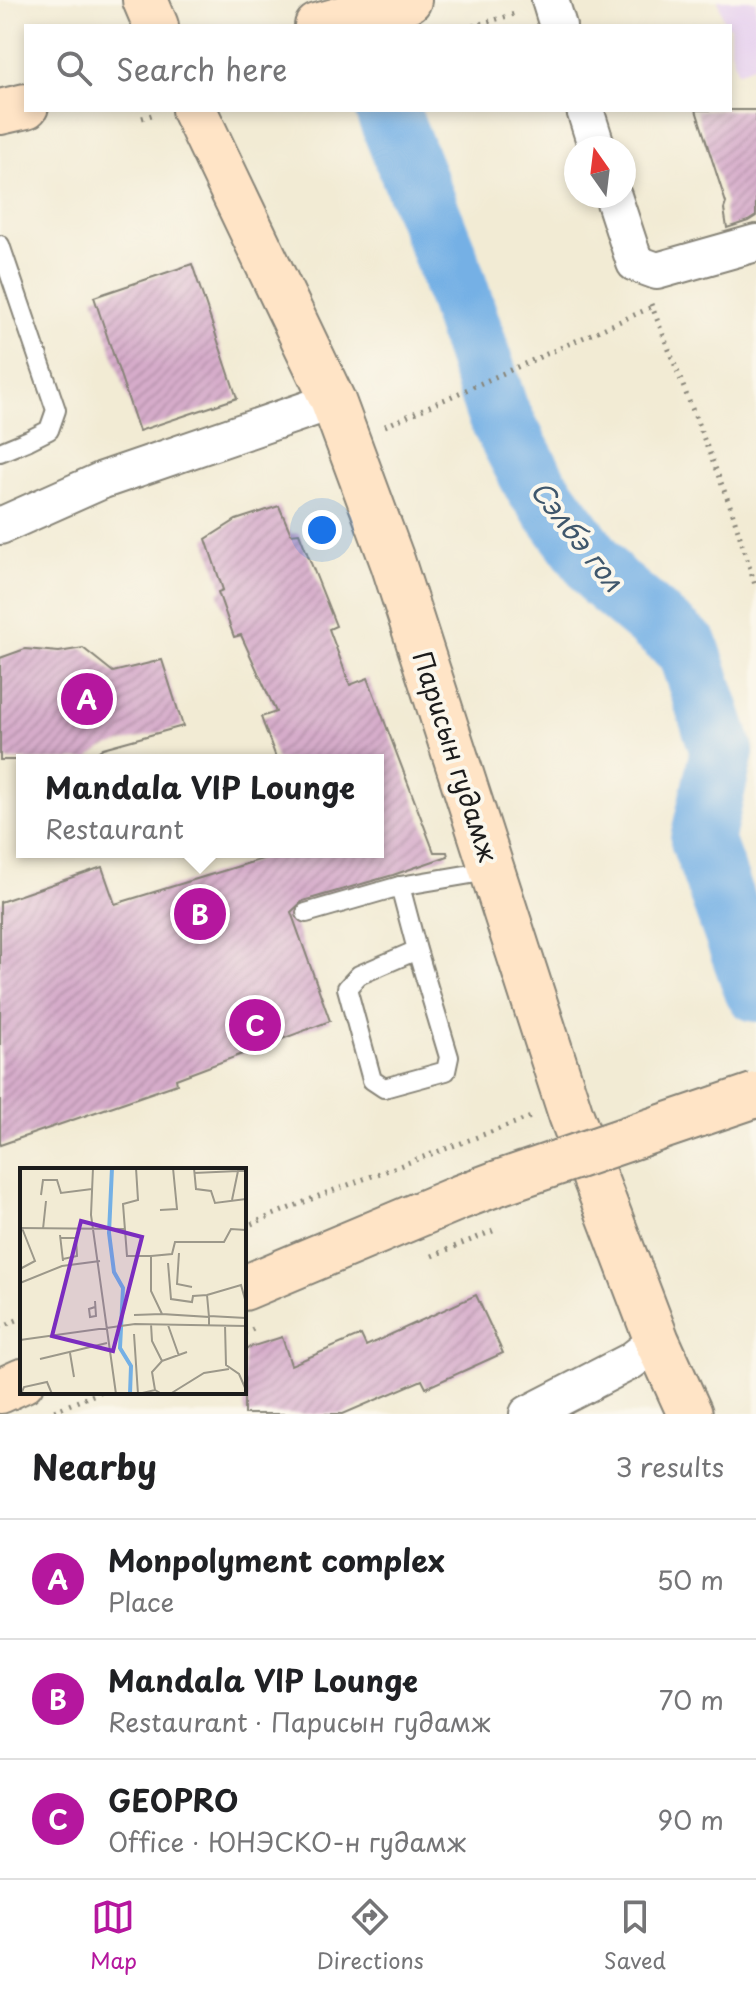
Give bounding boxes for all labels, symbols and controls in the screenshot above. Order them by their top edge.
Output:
search box [24,24,732,112]
icon: search [52,46,96,90]
text: Search here [116,46,288,91]
north arrow [564,136,636,208]
water label: Сэлбэ гол [521,470,635,600]
your location [302,510,342,550]
street label: Парисын гудамж [404,646,508,866]
pin: A [61,669,113,729]
popup [16,754,384,858]
text: Mandala VIP Lounge [45,764,355,809]
text: Restaurant [45,809,184,848]
pin: B [174,884,226,944]
pin: C [229,995,281,1055]
inset map [20,1168,246,1394]
text: Nearby [32,1440,157,1492]
text: 3 results [616,1447,724,1486]
text: Monpolyment complex [108,1537,445,1582]
text: A [48,1560,68,1599]
text: 50 m [657,1560,724,1599]
text: Place [108,1582,174,1621]
text: Mandala VIP Lounge [108,1657,418,1702]
text: B [49,1680,67,1719]
text: 70 m [659,1680,724,1719]
text: Restaurant · Парисын гудамж [108,1702,490,1741]
text: GEOPRO [108,1777,239,1822]
text: C [48,1800,68,1839]
text: 90 m [657,1800,724,1839]
text: Office · ЮНЭСКО-н гудамж [108,1822,466,1861]
tab: Map [90,1895,137,1976]
tab: Directions [317,1895,424,1976]
tab: Saved [604,1895,666,1976]

